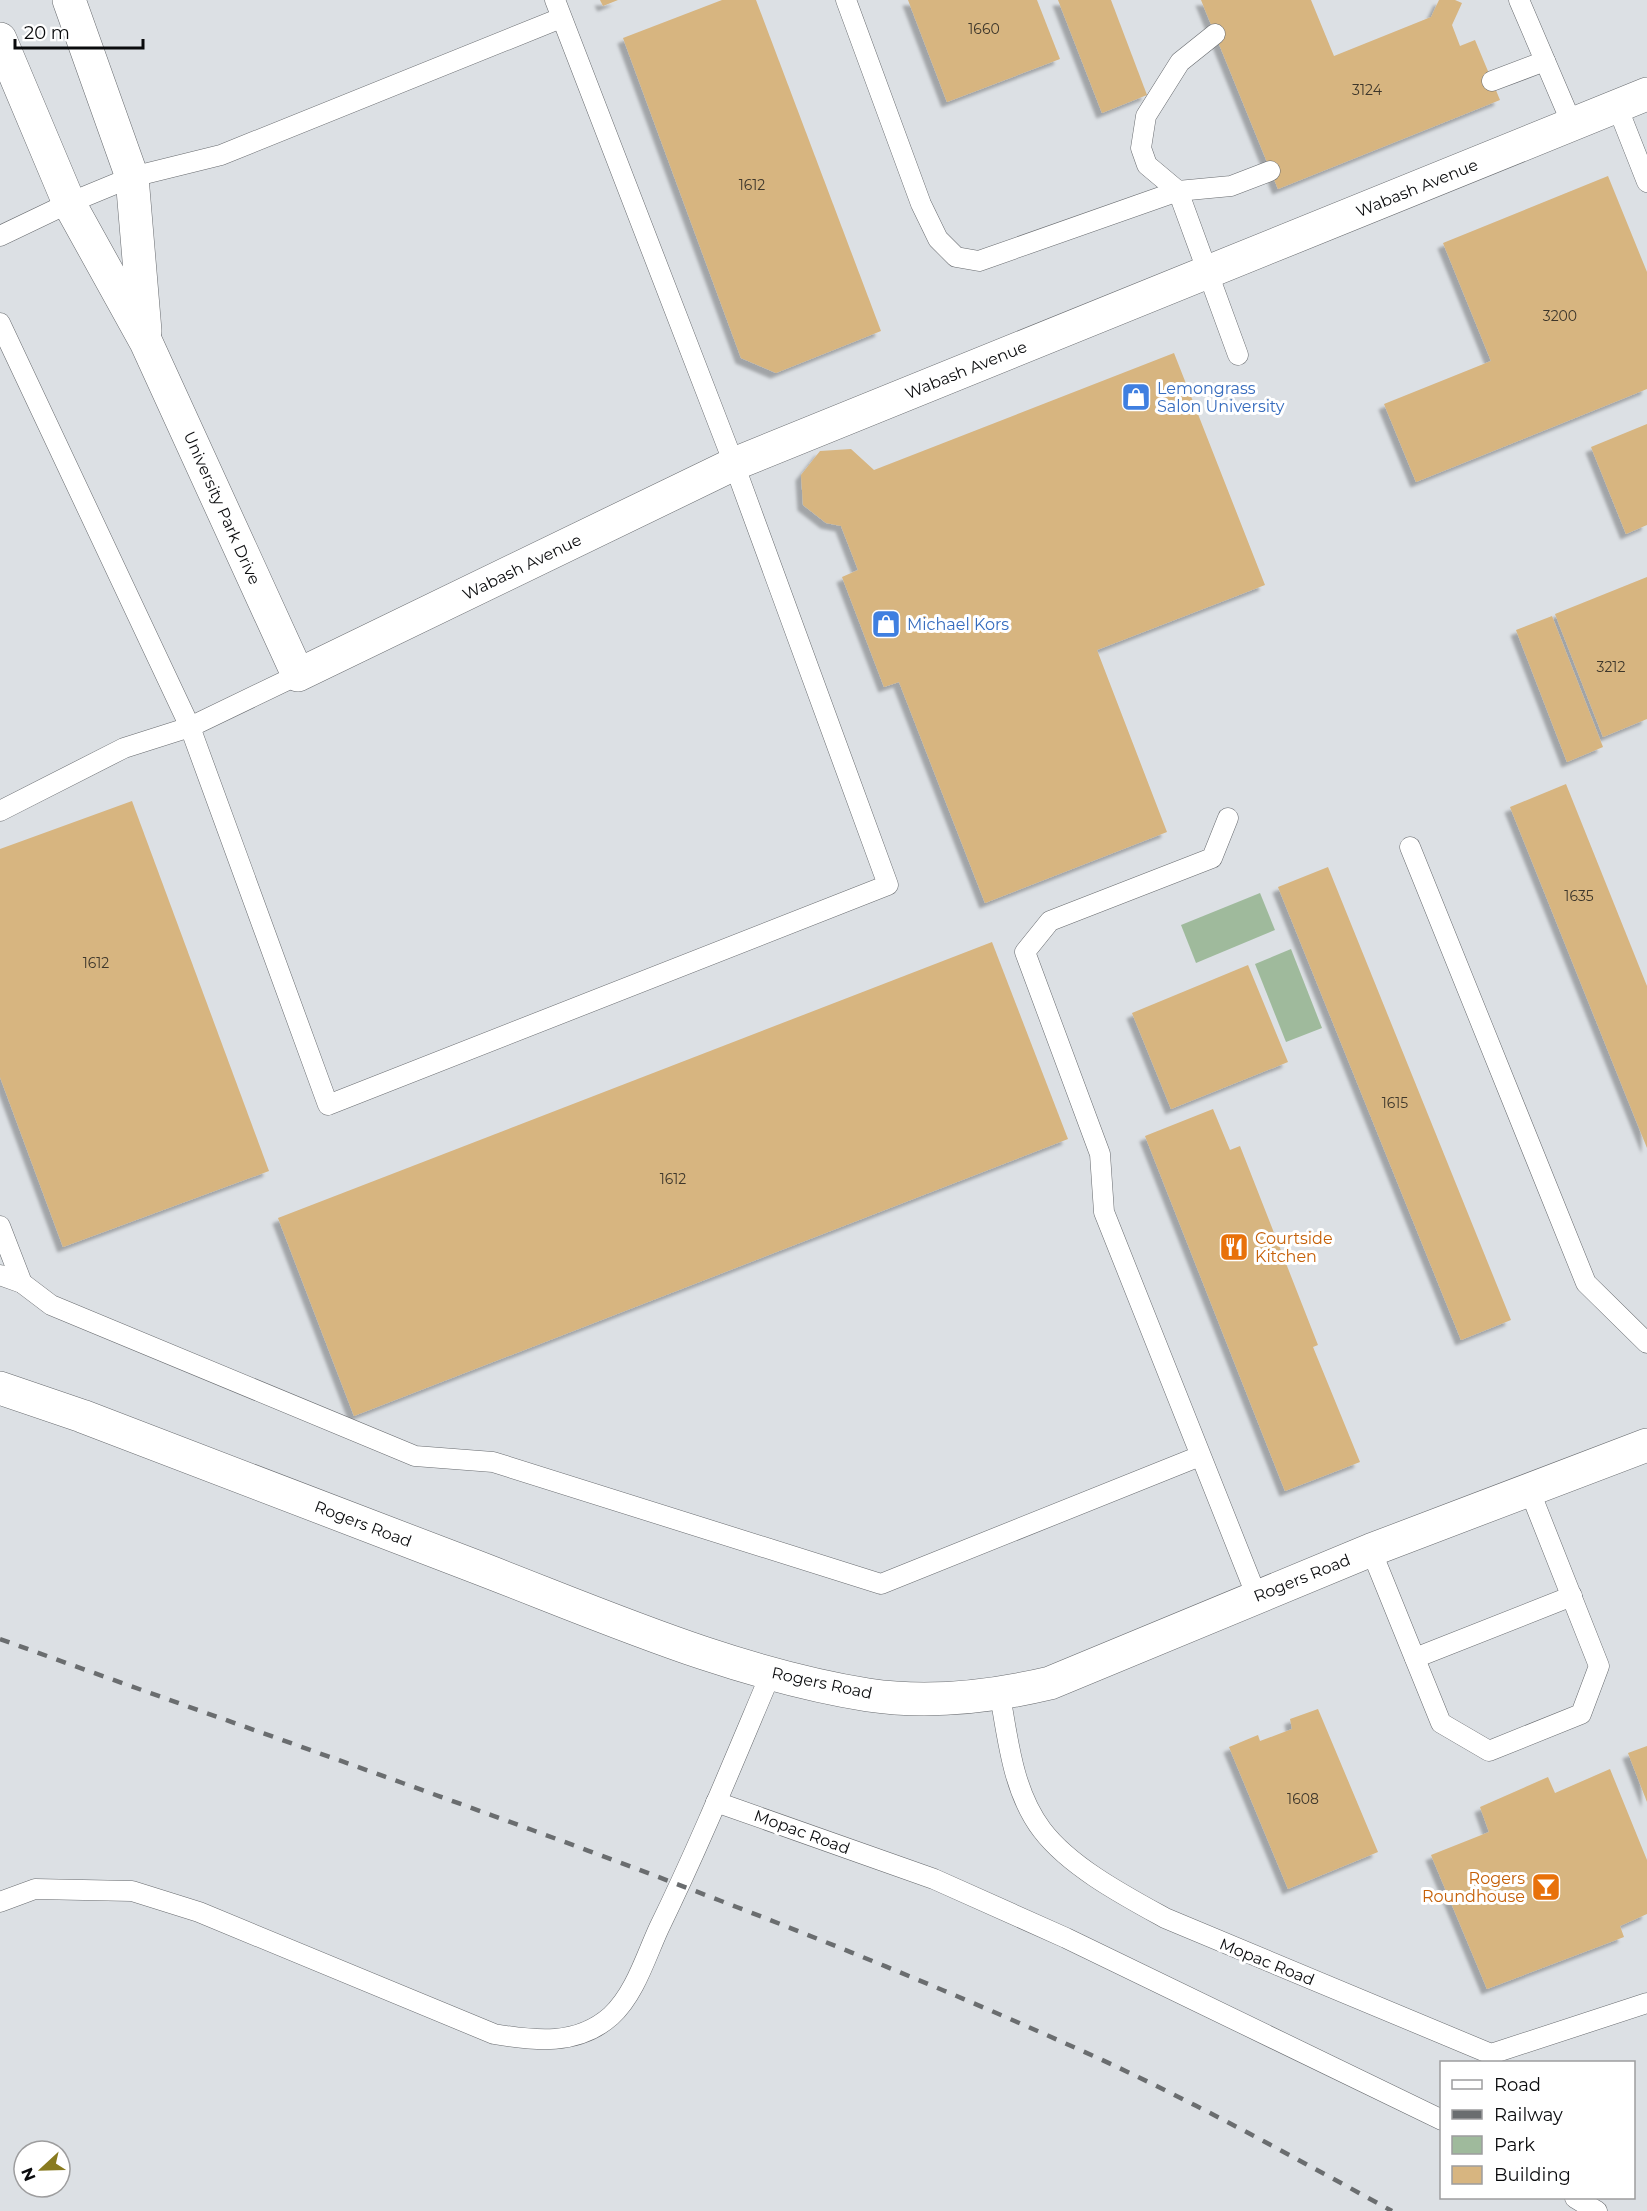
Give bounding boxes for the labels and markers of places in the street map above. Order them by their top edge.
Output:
place label: Lemongrass Salon University [1157,379,1285,416]
shop icon: Lemongrass Salon University [1120,381,1152,413]
shop icon: Michael Kors [870,608,902,640]
place label: Michael Kors [907,615,1009,634]
place label: Courtside Kitchen [1255,1229,1333,1266]
restaurant icon: Courtside Kitchen [1218,1231,1250,1263]
place label: Rogers Roundhouse [1422,1869,1525,1906]
bar icon: Rogers Roundhouse [1530,1871,1562,1903]

